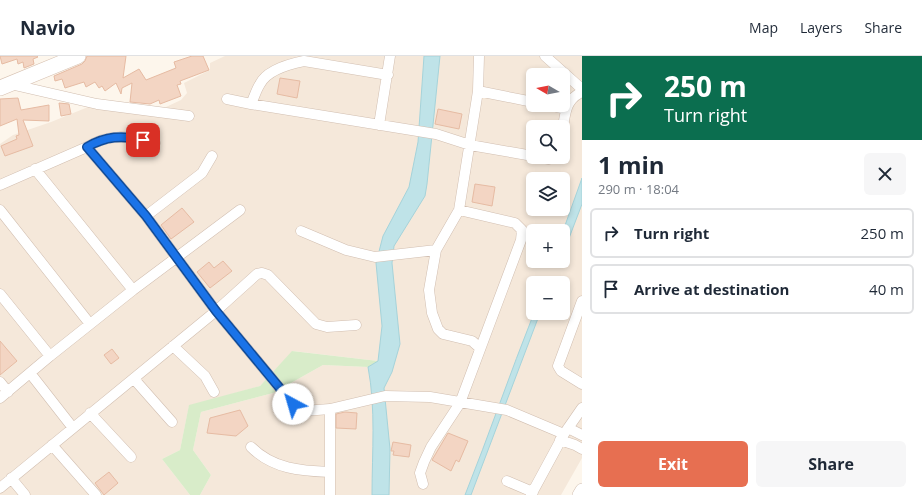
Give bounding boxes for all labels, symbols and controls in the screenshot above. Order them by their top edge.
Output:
text: Navio [20,15,75,41]
text: Map [749,18,778,37]
text: Layers [800,18,842,37]
text: Share [864,18,902,37]
text: 250 m [664,67,747,105]
north arrow [526,68,570,112]
map controls [526,68,570,320]
icon: right [598,72,650,124]
text: Turn right [664,103,747,127]
button: search [526,120,570,164]
pin [126,123,160,157]
icon: arrive [132,129,154,151]
text: 1 min [598,148,665,181]
button: close [864,153,906,195]
button: layers [526,172,570,216]
text: 290 m · 18:04 [598,180,679,198]
icon: right [600,222,622,244]
text: Turn right [634,223,709,243]
text: 250 m [860,223,904,243]
button: + [526,224,570,268]
button: − [526,276,570,320]
icon: arrive [600,278,622,300]
text: Arrive at destination [634,279,789,299]
text: 40 m [869,279,904,299]
position arrow [272,383,314,425]
button: Exit [598,441,748,487]
button: Share [756,441,906,487]

